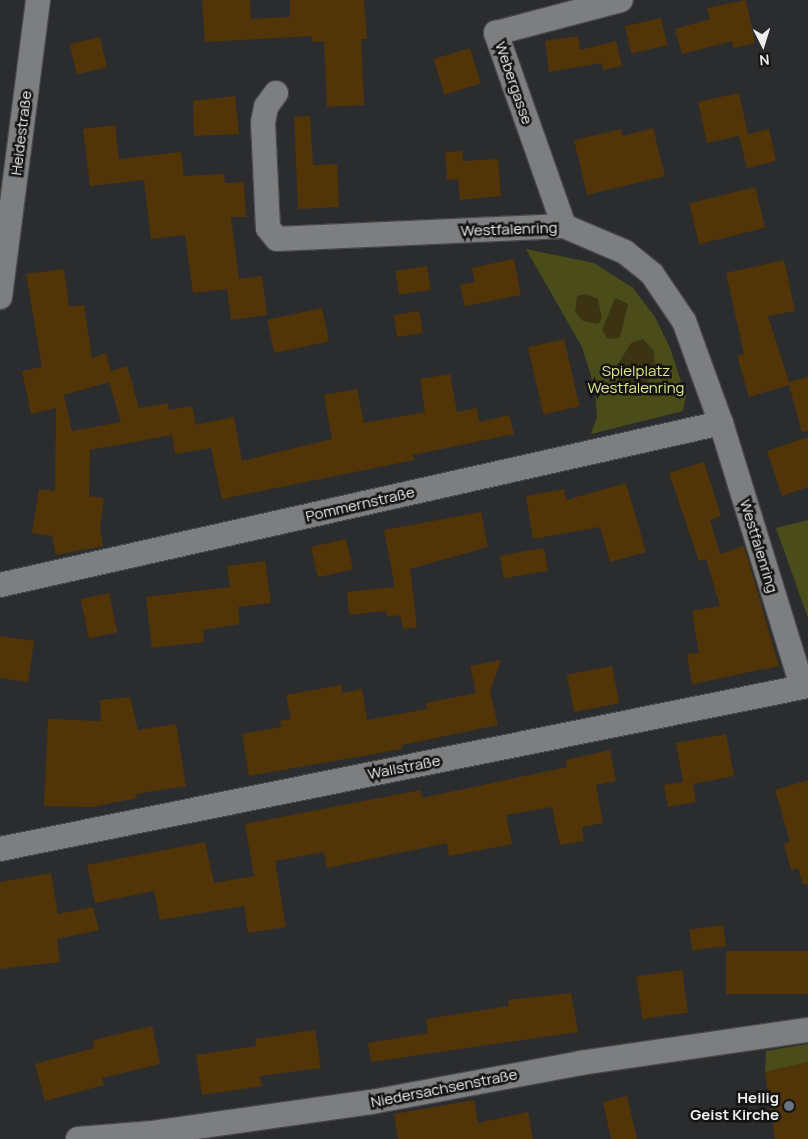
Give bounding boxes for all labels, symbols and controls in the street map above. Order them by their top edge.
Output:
north arrow [738,20,788,70]
street label: Webergasse [491,39,537,127]
text: N [759,51,770,70]
street label: Heidestraße [7,90,35,176]
street label: Westfalenring [460,218,558,240]
park label: Spielplatz Westfalenring [588,361,684,396]
street label: Pommernstraße [304,483,416,525]
street label: Westfalenring [736,497,782,595]
street label: Wallstraße [366,751,442,783]
street label: Niedersachsenstraße [369,1065,519,1111]
place label: Heilig Geist Kirche [690,1088,779,1123]
marker: Heilig Geist Kirche [783,1100,795,1112]

